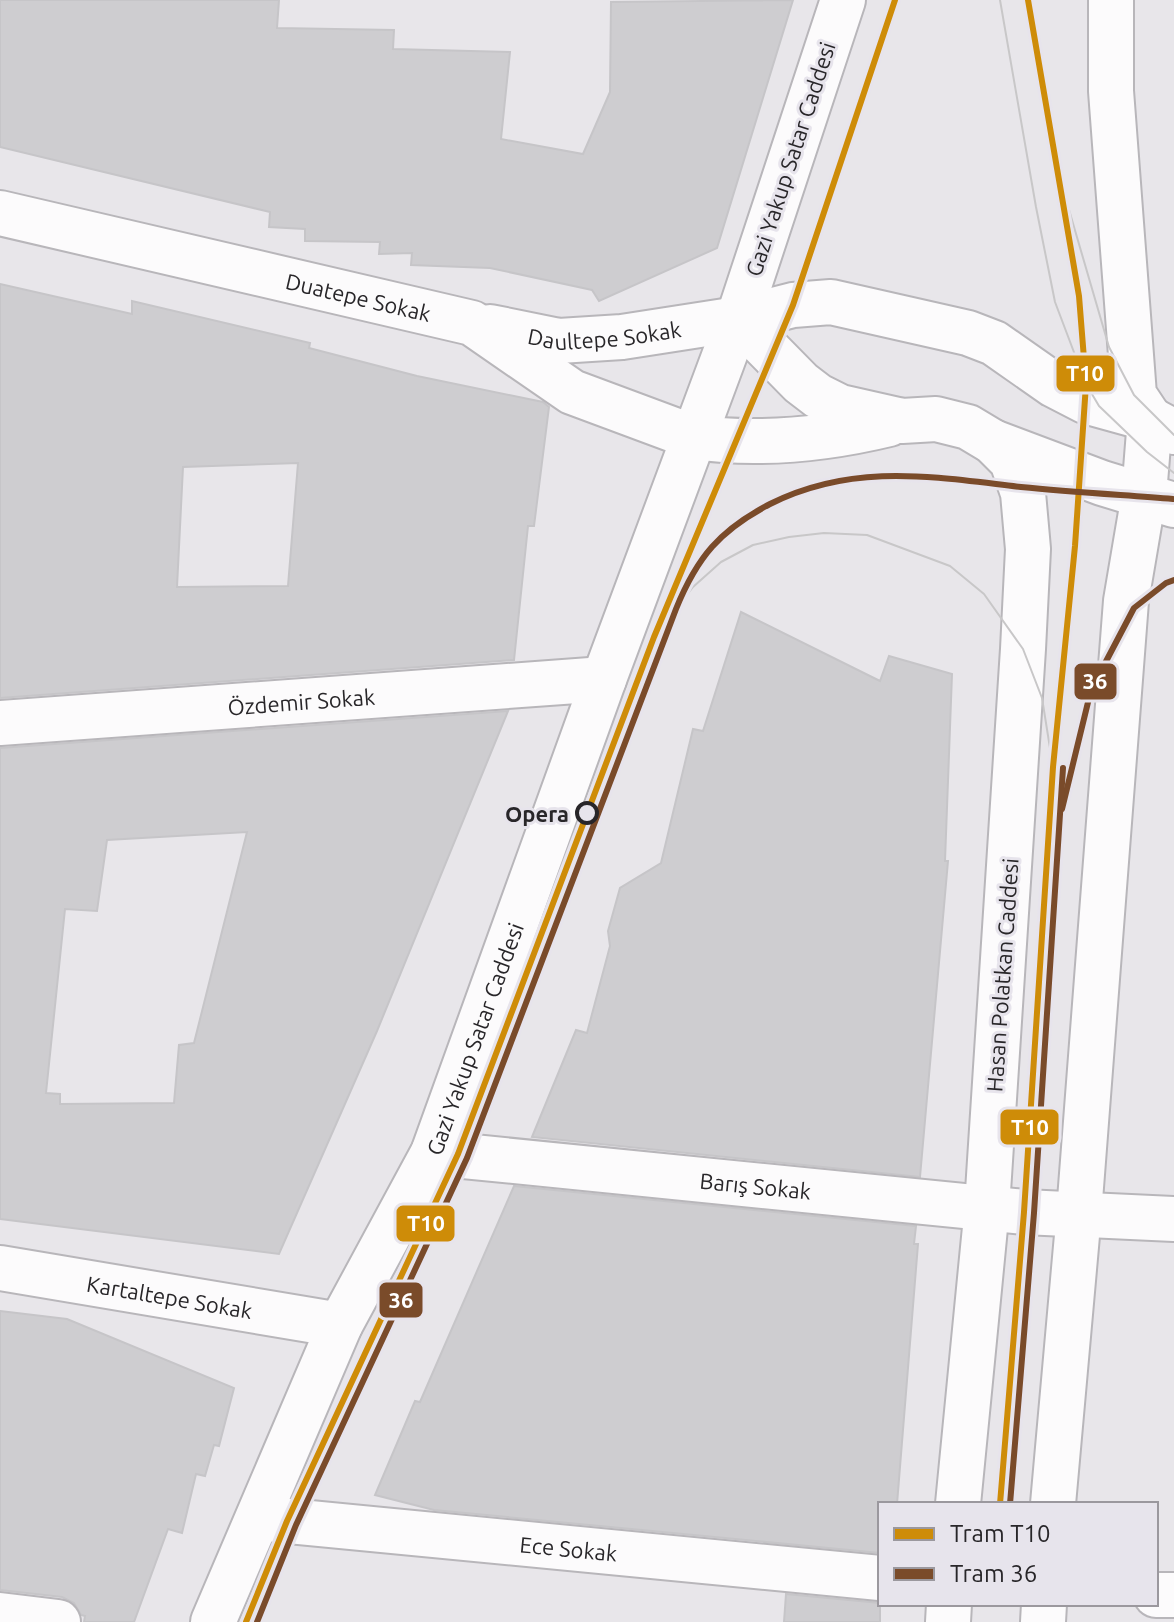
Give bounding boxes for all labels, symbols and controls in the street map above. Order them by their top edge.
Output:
street label: Gazi Yakup Satar Caddesi [740,39,840,279]
street label: Duatepe Sokak [283,268,433,326]
street label: Daultepe Sokak [526,316,683,354]
line badge: T10 [1055,354,1116,393]
text: T10 [1066,360,1104,385]
line badge: 36 [1073,662,1118,701]
text: 36 [1083,668,1107,693]
street label: Özdemir Sokak [227,683,376,719]
place label: Opera [505,801,569,826]
marker: Opera [576,802,598,824]
street label: Hasan Polatkan Caddesi [981,857,1023,1093]
street label: Gazi Yakup Satar Caddesi [421,919,528,1158]
line badge: T10 [999,1108,1060,1146]
text: T10 [1011,1114,1049,1139]
street label: Barış Sokak [699,1167,812,1203]
line badge: T10 [395,1204,456,1243]
text: T10 [407,1210,445,1235]
street label: Kartaltepe Sokak [85,1270,254,1323]
line badge: 36 [378,1281,424,1319]
text: 36 [389,1287,413,1312]
legend [878,1502,1158,1606]
text: Tram T10 [950,1520,1051,1547]
street label: Ece Sokak [519,1531,618,1565]
text: Tram 36 [950,1560,1037,1587]

